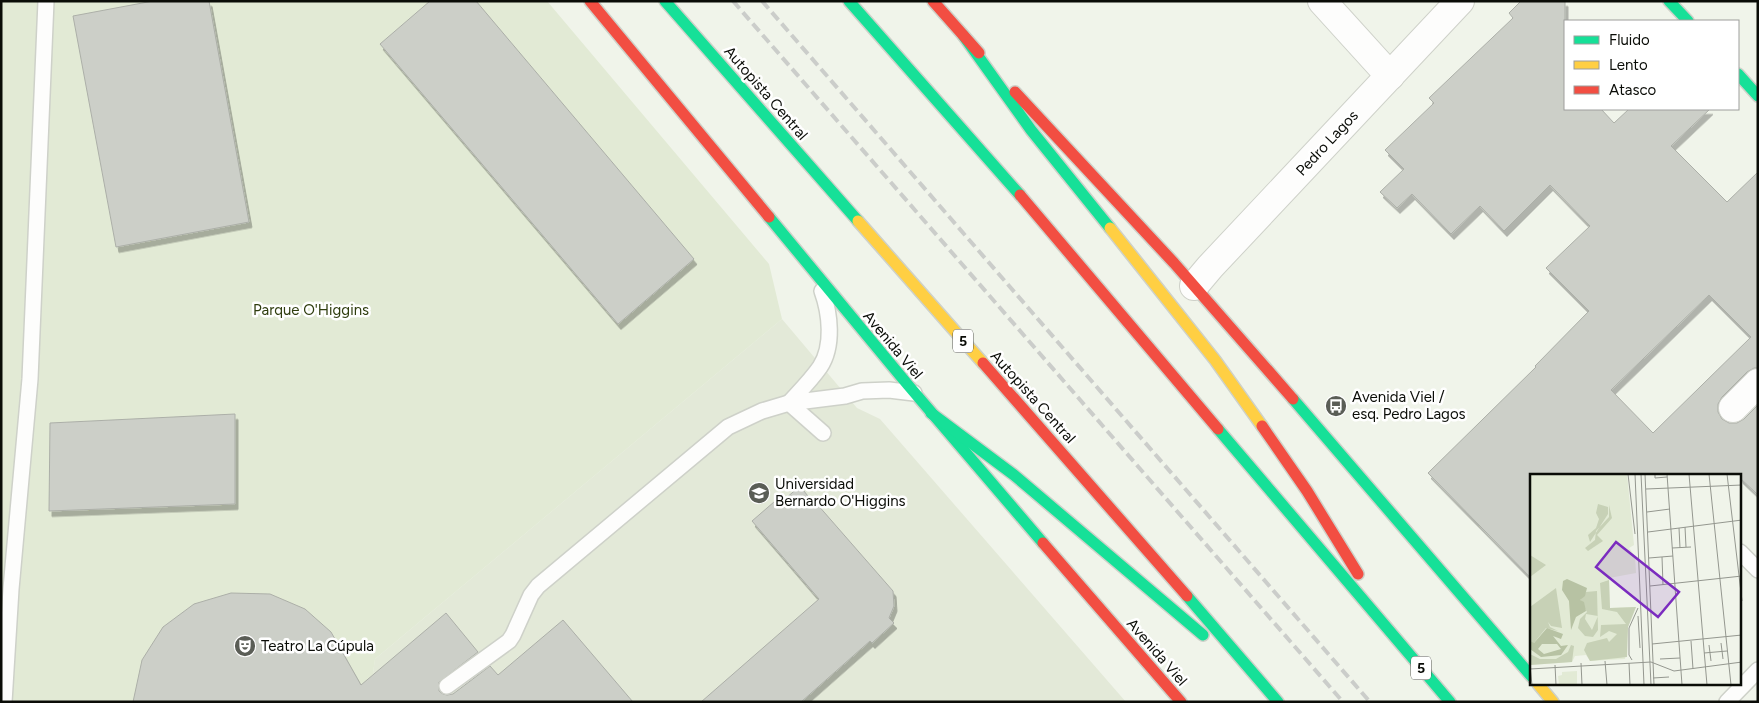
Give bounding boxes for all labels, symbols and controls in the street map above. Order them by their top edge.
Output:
legend [1564,20,1739,110]
text: Fluido [1609,31,1650,49]
street label: Autopista Central [720,42,812,144]
text: Lento [1609,56,1648,74]
text: Atasco [1609,81,1657,99]
street label: Pedro Lagos [1292,107,1362,179]
park label: Parque O'Higgins [253,301,369,319]
street label: Avenida Viel [859,307,927,383]
road number: 5 [953,330,973,352]
street label: Autopista Central [987,347,1079,447]
place label: Avenida Viel / esq. Pedro Lagos [1352,388,1466,423]
bus stop icon: Avenida Viel / esq. Pedro Lagos [1324,394,1348,418]
inset map [1530,474,1742,686]
place label: Universidad Bernardo O'Higgins [775,475,906,510]
school or university icon: Universidad Bernardo O'Higgins [747,481,771,505]
street label: Avenida Viel [1123,615,1191,689]
theatre icon: Teatro La Cúpula [233,634,257,658]
place label: Teatro La Cúpula [261,637,374,655]
road number: 5 [1411,656,1431,680]

